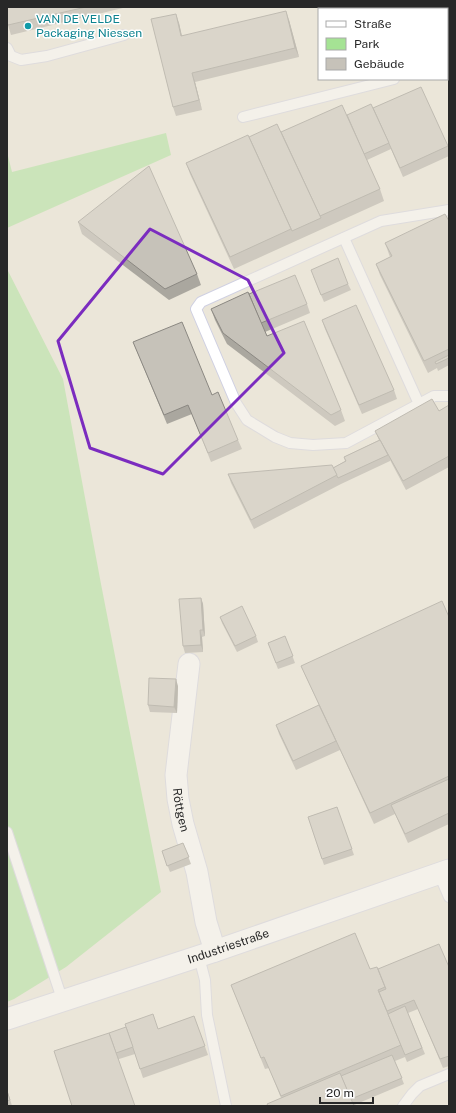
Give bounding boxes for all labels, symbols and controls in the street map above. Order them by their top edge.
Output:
legend [318,8,448,80]
place label: VAN DE VELDE Packaging Niessen [36,12,142,40]
text: Straße [354,17,392,31]
marker: VAN DE VELDE Packaging Niessen [23,21,33,31]
text: Park [354,37,380,51]
text: Gebäude [354,57,404,71]
street label: Röttgen [170,787,192,834]
street label: Industriestraße [186,926,271,966]
scale bar [320,1079,373,1105]
text: 20 m [326,1086,354,1100]

